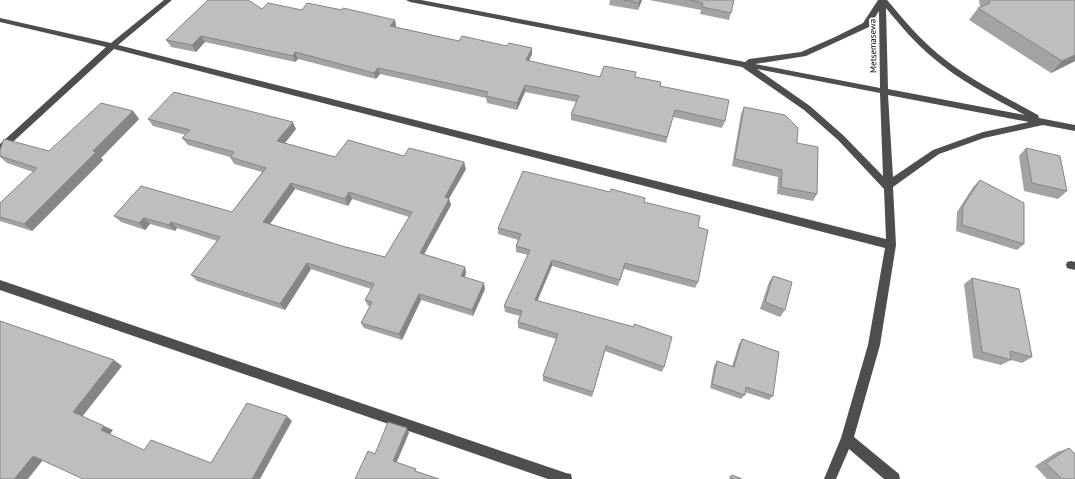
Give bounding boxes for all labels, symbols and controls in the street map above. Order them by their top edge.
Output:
street label: Metsemasewa [867,19,878,73]

